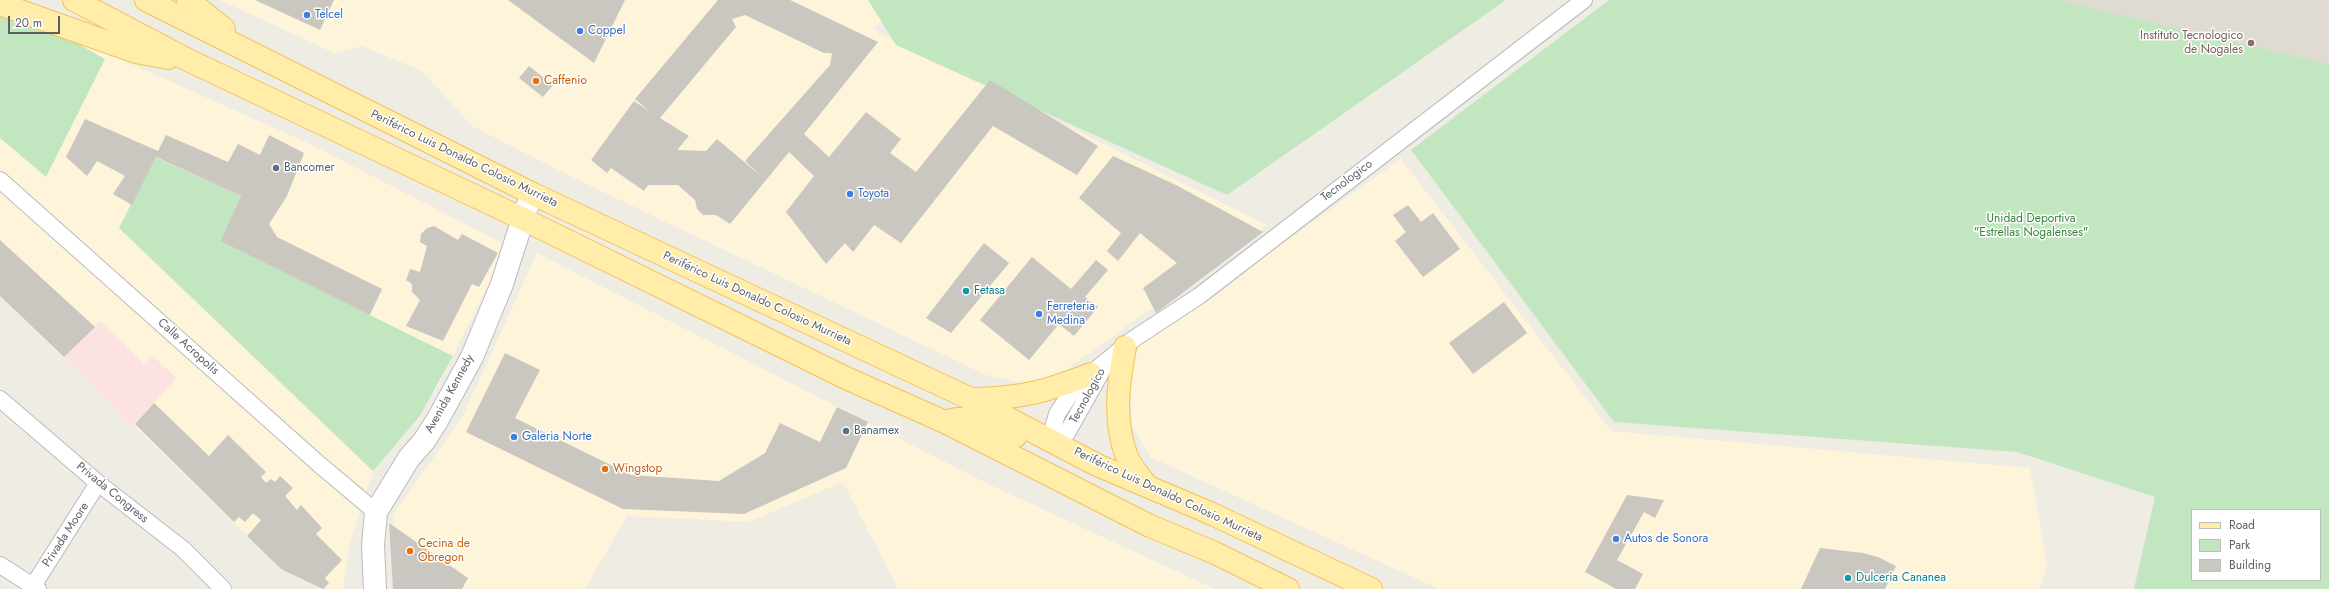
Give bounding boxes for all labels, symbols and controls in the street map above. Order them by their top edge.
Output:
scale bar [10,8,62,34]
place label: Telcel [315,8,343,22]
marker: Telcel [302,10,312,20]
text: 20 m [15,14,42,32]
place label: Coppel [588,24,625,38]
marker: Coppel [575,26,585,36]
place label: Instituto Tecnologico de Nogales [2140,29,2243,57]
marker: Instituto Tecnologico de Nogales [2246,38,2256,48]
place label: Caffenio [544,74,587,88]
marker: Caffenio [531,76,541,86]
street label: Periférico Luis Donaldo Colosio Murrieta [368,107,560,211]
street label: Tecnologico [1318,157,1376,205]
place label: Bancomer [284,161,335,175]
marker: Bancomer [271,163,281,173]
place label: Toyota [858,187,889,201]
marker: Toyota [845,189,855,199]
park label: Unidad Deportiva "Estrellas Nogalenses" [1974,212,2088,240]
street label: Periférico Luis Donaldo Colosio Murrieta [660,249,854,349]
place label: Fetasa [974,284,1005,298]
marker: Fetasa [961,286,971,296]
place label: Ferreteria Medina [1047,300,1095,328]
marker: Ferreteria Medina [1034,309,1044,319]
street label: Calle Acropolis [154,316,222,378]
street label: Avenida Kennedy [422,352,478,436]
street label: Tecnologico [1067,366,1109,426]
place label: Banamex [854,424,899,438]
marker: Banamex [841,426,851,436]
place label: Galeria Norte [522,430,592,444]
marker: Galeria Norte [509,432,519,442]
street label: Periférico Luis Donaldo Colosio Murrieta [1071,445,1265,545]
street label: Privada Congress [73,460,151,526]
place label: Wingstop [613,462,662,476]
marker: Wingstop [600,464,610,474]
street label: Privada Moore [40,500,92,570]
legend [2191,509,2321,581]
text: Road [2229,516,2255,534]
place label: Autos de Sonora [1624,532,1708,546]
marker: Autos de Sonora [1611,534,1621,544]
text: Park [2229,536,2250,554]
place label: Cecina de Obregon [418,537,470,565]
marker: Cecina de Obregon [405,546,415,556]
text: Building [2229,556,2271,574]
place label: Dulceria Cananea [1856,571,1946,585]
marker: Dulceria Cananea [1843,573,1853,583]

